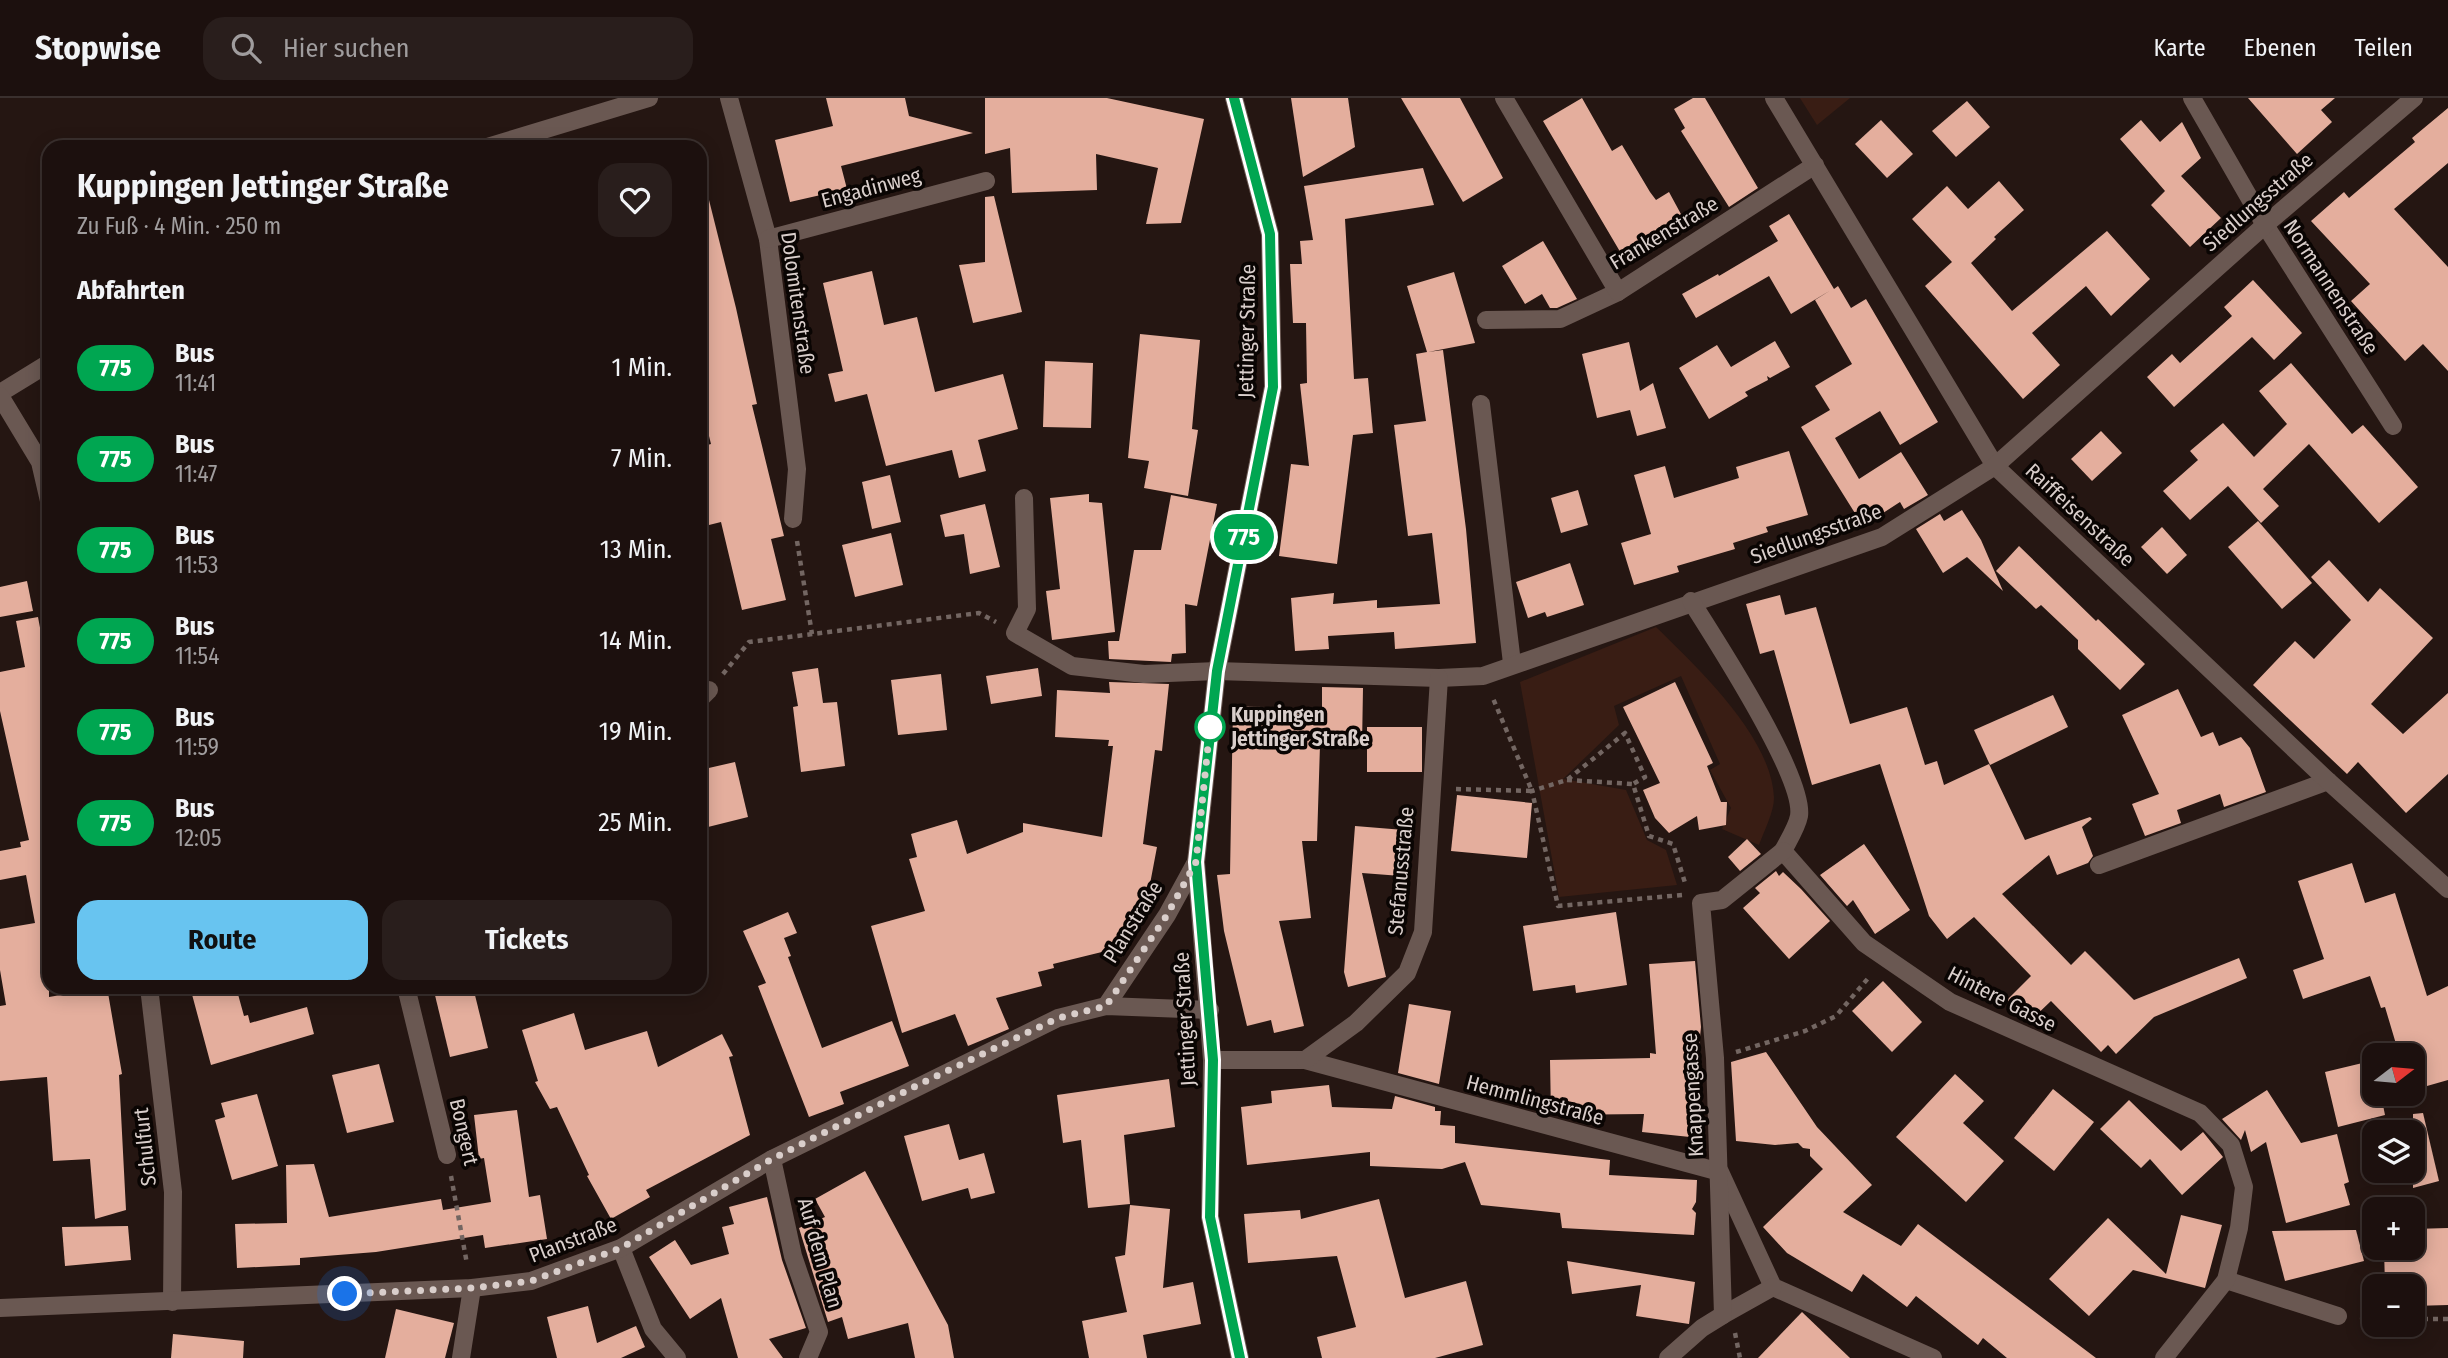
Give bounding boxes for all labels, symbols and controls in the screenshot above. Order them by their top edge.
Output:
search box [203,17,693,80]
text: Stopwise [35,28,161,68]
icon: search [227,29,265,67]
text: Hier suchen [283,33,410,64]
text: Karte [2154,34,2206,62]
text: Ebenen [2244,34,2317,62]
text: Teilen [2355,34,2413,62]
street label: Siedlungsstraße [2197,147,2319,257]
street label: Engadinweg [818,162,924,214]
button: heart [598,163,672,237]
text: Kuppingen Jettinger Straße [77,166,449,206]
street label: Frankenstraße [1605,190,1723,276]
text: Zu Fuß · 4 Min. · 250 m [77,212,281,240]
street label: Normannenstraße [2278,215,2384,359]
street label: Dolomitenstraße [775,230,821,376]
street label: Jettinger Straße [1233,264,1261,398]
text: Abfahrten [77,275,185,306]
text: Bus [175,338,214,369]
text: 1 Min. [611,352,672,383]
text: 775 [99,354,132,382]
text: 11:41 [175,369,216,397]
text: Bus [175,429,214,460]
text: 7 Min. [611,443,672,474]
text: 775 [99,445,132,473]
street label: Raiffeisenstraße [2020,458,2140,572]
text: 11:47 [175,460,217,488]
street label: Siedlungsstraße [1747,498,1885,570]
line badge: 775 [1204,514,1284,560]
text: Bus [175,520,214,551]
text: 775 [1228,523,1260,551]
text: 13 Min. [600,534,672,565]
text: 775 [99,536,132,564]
text: 11:53 [175,551,218,579]
text: Bus [175,611,214,642]
text: 14 Min. [599,625,672,656]
text: 775 [99,627,132,655]
text: 11:54 [175,642,219,670]
text: Bus [175,702,214,733]
place label: Kuppingen Jettinger Straße [1230,702,1370,752]
marker: Kuppingen Jettinger Straße [1195,712,1225,742]
text: 19 Min. [599,716,672,747]
text: 775 [99,718,132,746]
text: 11:59 [175,733,219,761]
text: Bus [175,793,214,824]
street label: Stefanusstraße [1382,806,1420,936]
text: 25 Min. [598,807,672,838]
text: 775 [99,809,132,837]
text: 12:05 [175,824,222,852]
street label: Planstraße [1098,876,1168,968]
button: Route [77,900,368,980]
button: Tickets [382,900,672,980]
street label: Jettinger Straße [1169,951,1201,1087]
street label: Hintere Gasse [1943,961,2061,1037]
street label: Knappengasse [1677,1032,1709,1158]
north arrow [2362,1043,2426,1106]
map controls [2362,1043,2425,1337]
street label: Hemmlingstraße [1463,1069,1607,1131]
street label: Bongert [444,1096,484,1168]
street label: Schulfurt [128,1106,162,1187]
button: layers [2362,1120,2425,1183]
street label: Auf dem Plan [792,1195,848,1311]
button: + [2362,1197,2425,1260]
street label: Planstraße [525,1211,621,1269]
button: − [2362,1274,2425,1337]
your location [327,1276,362,1311]

